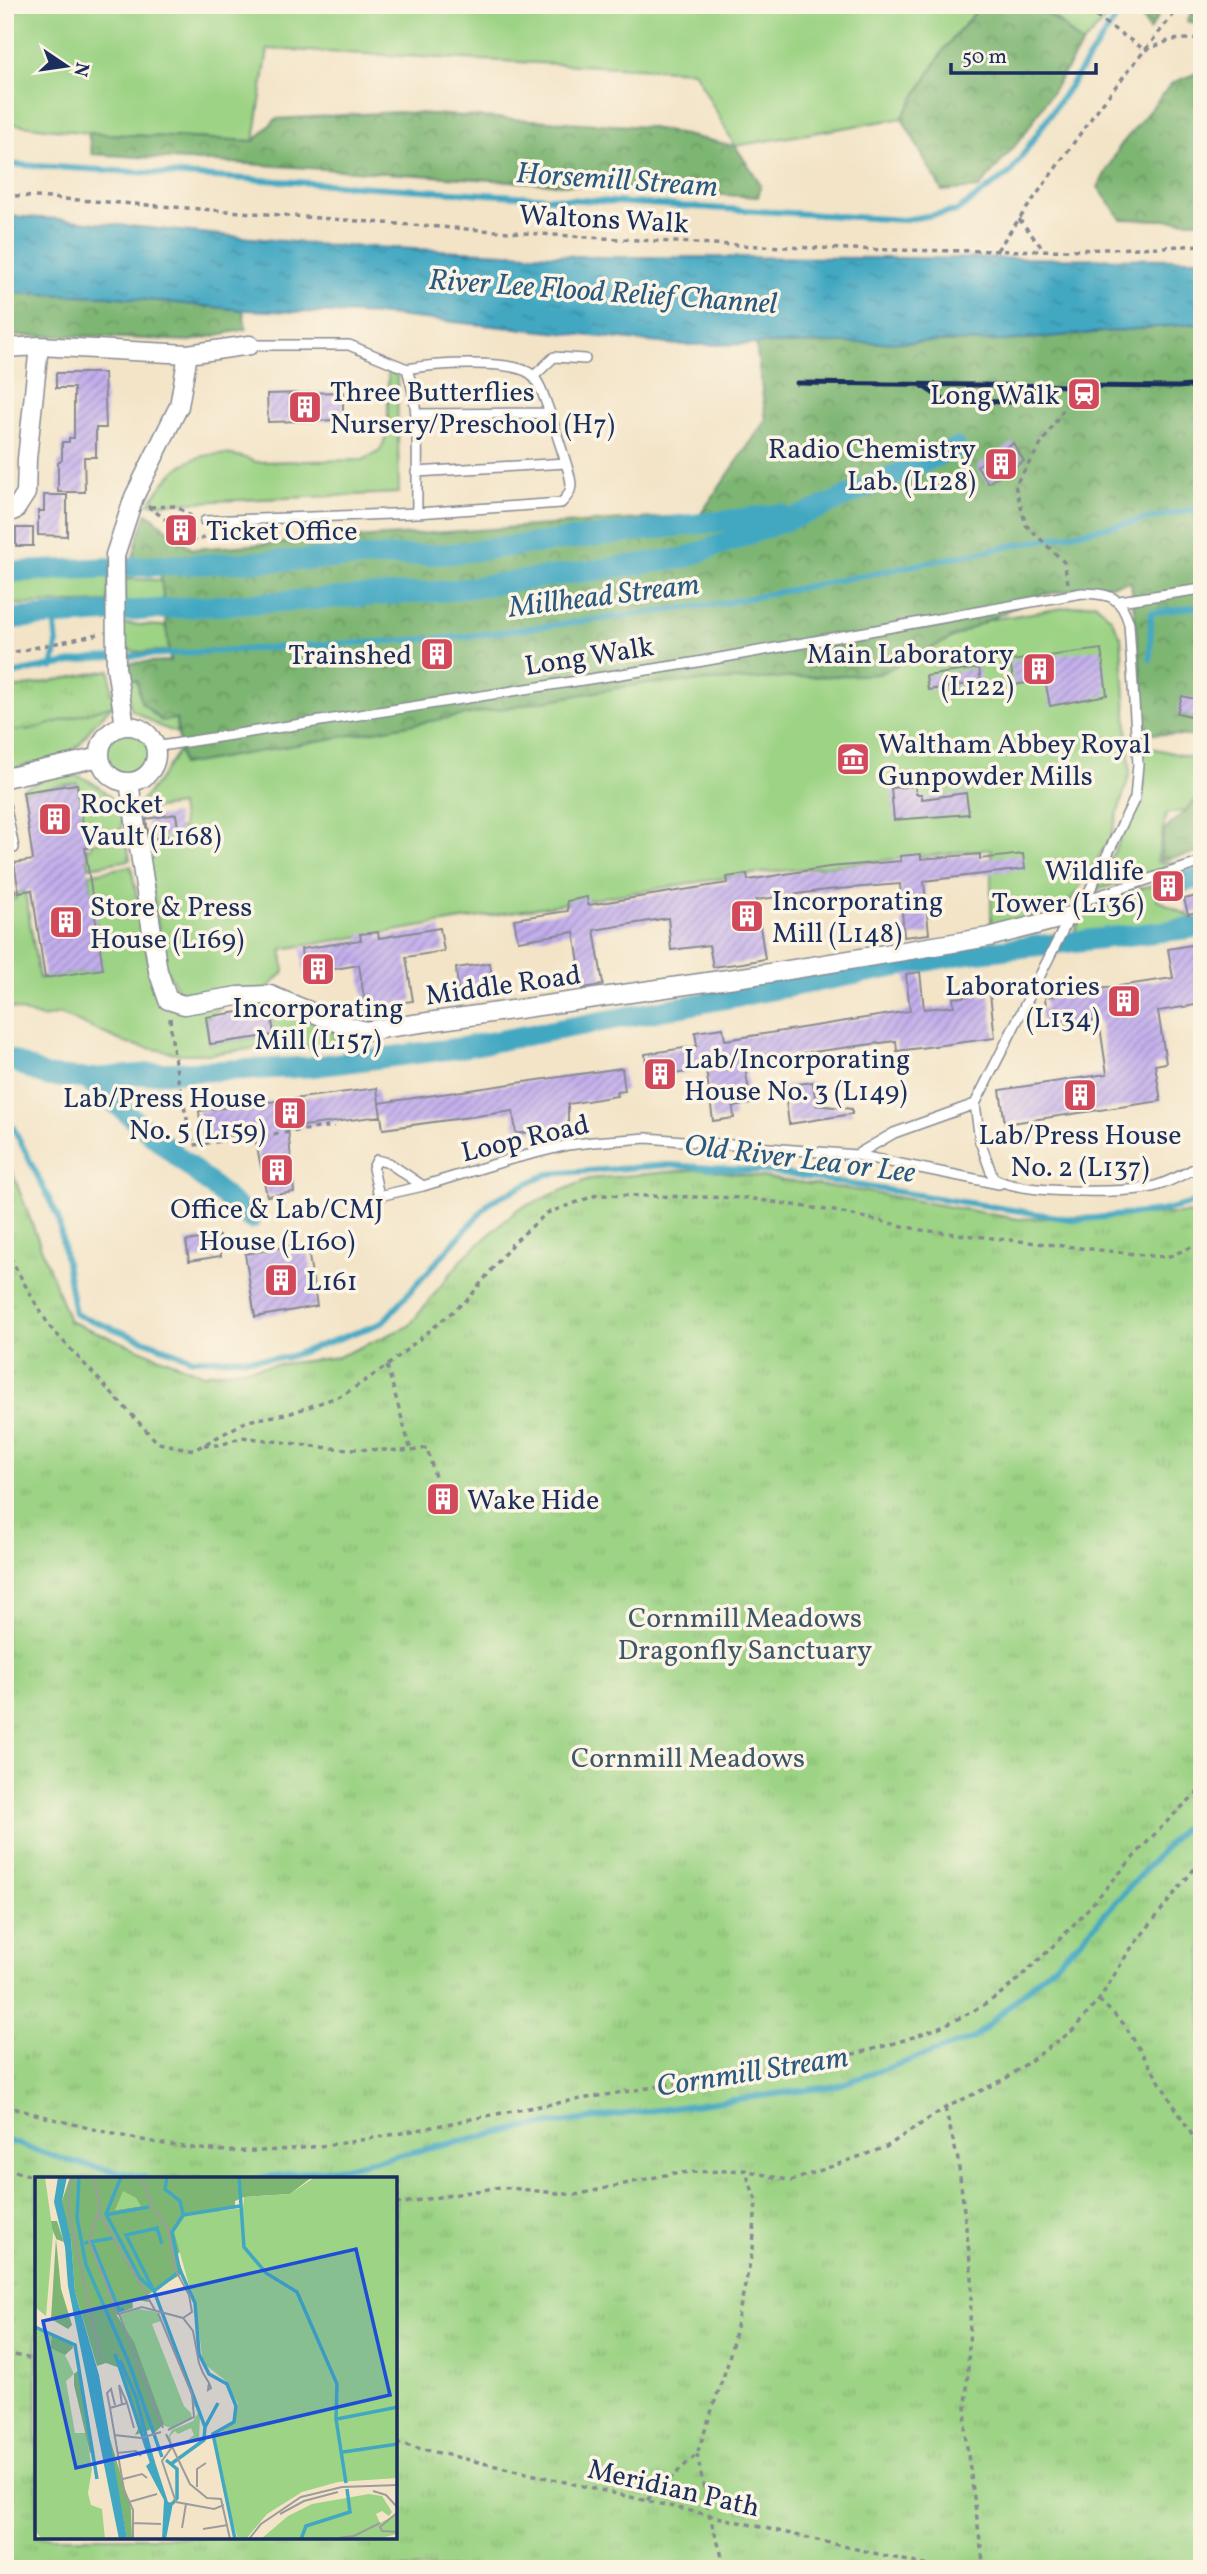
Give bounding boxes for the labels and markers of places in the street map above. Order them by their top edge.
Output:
place label: Three Butterflies Nursery/Preschool (H7) [330,374,615,445]
station icon: Long Walk [1065,375,1103,413]
place label: Long Walk [930,377,1060,416]
building icon: Three Butterflies Nursery/Preschool (H7) [286,388,324,426]
place label: Radio Chemistry Lab. (L128) [768,431,976,502]
building icon: Radio Chemistry Lab. (L128) [982,445,1020,483]
building icon: Ticket Office [162,511,200,549]
place label: Ticket Office [206,513,358,552]
building icon: Trainshed [418,635,456,673]
place label: Main Laboratory (L122) [807,636,1014,707]
place label: Trainshed [288,637,412,676]
building icon: Main Laboratory (L122) [1020,650,1058,688]
place label: Waltham Abbey Royal Gunpowder Mills [878,726,1151,797]
museum icon: Waltham Abbey Royal Gunpowder Mills [834,740,872,778]
place label: Rocket Vault (L168) [80,786,221,857]
building icon: Rocket Vault (L168) [36,800,74,838]
place label: Wildlife Tower (L136) [992,853,1144,924]
building icon: Wildlife Tower (L136) [1149,867,1187,905]
place label: Incorporating Mill (L148) [772,883,943,954]
place label: Store & Press House (L169) [90,889,252,960]
building icon: Incorporating Mill (L148) [728,897,766,935]
building icon: Store & Press House (L169) [47,903,85,941]
building icon: Incorporating Mill (L157) [299,950,337,988]
place label: Laboratories (L134) [945,968,1100,1039]
building icon: Laboratories (L134) [1105,982,1143,1020]
place label: Incorporating Mill (L157) [232,990,404,1061]
place label: Lab/Incorporating House No. 3 (L149) [684,1041,910,1112]
building icon: Lab/Incorporating House No. 3 (L149) [641,1055,679,1093]
building icon: Lab/Press House No. 2 (L137) [1061,1076,1099,1114]
place label: Lab/Press House No. 5 (L159) [63,1080,266,1151]
building icon: Lab/Press House No. 5 (L159) [271,1094,309,1132]
place label: Lab/Press House No. 2 (L137) [978,1117,1182,1188]
building icon: Office & Lab/CMJ House (L160) [258,1151,296,1189]
place label: Office & Lab/CMJ House (L160) [170,1191,384,1262]
building icon: L161 [262,1261,300,1299]
place label: L161 [306,1263,358,1302]
building icon: Wake Hide [424,1480,462,1518]
place label: Wake Hide [467,1482,599,1521]

